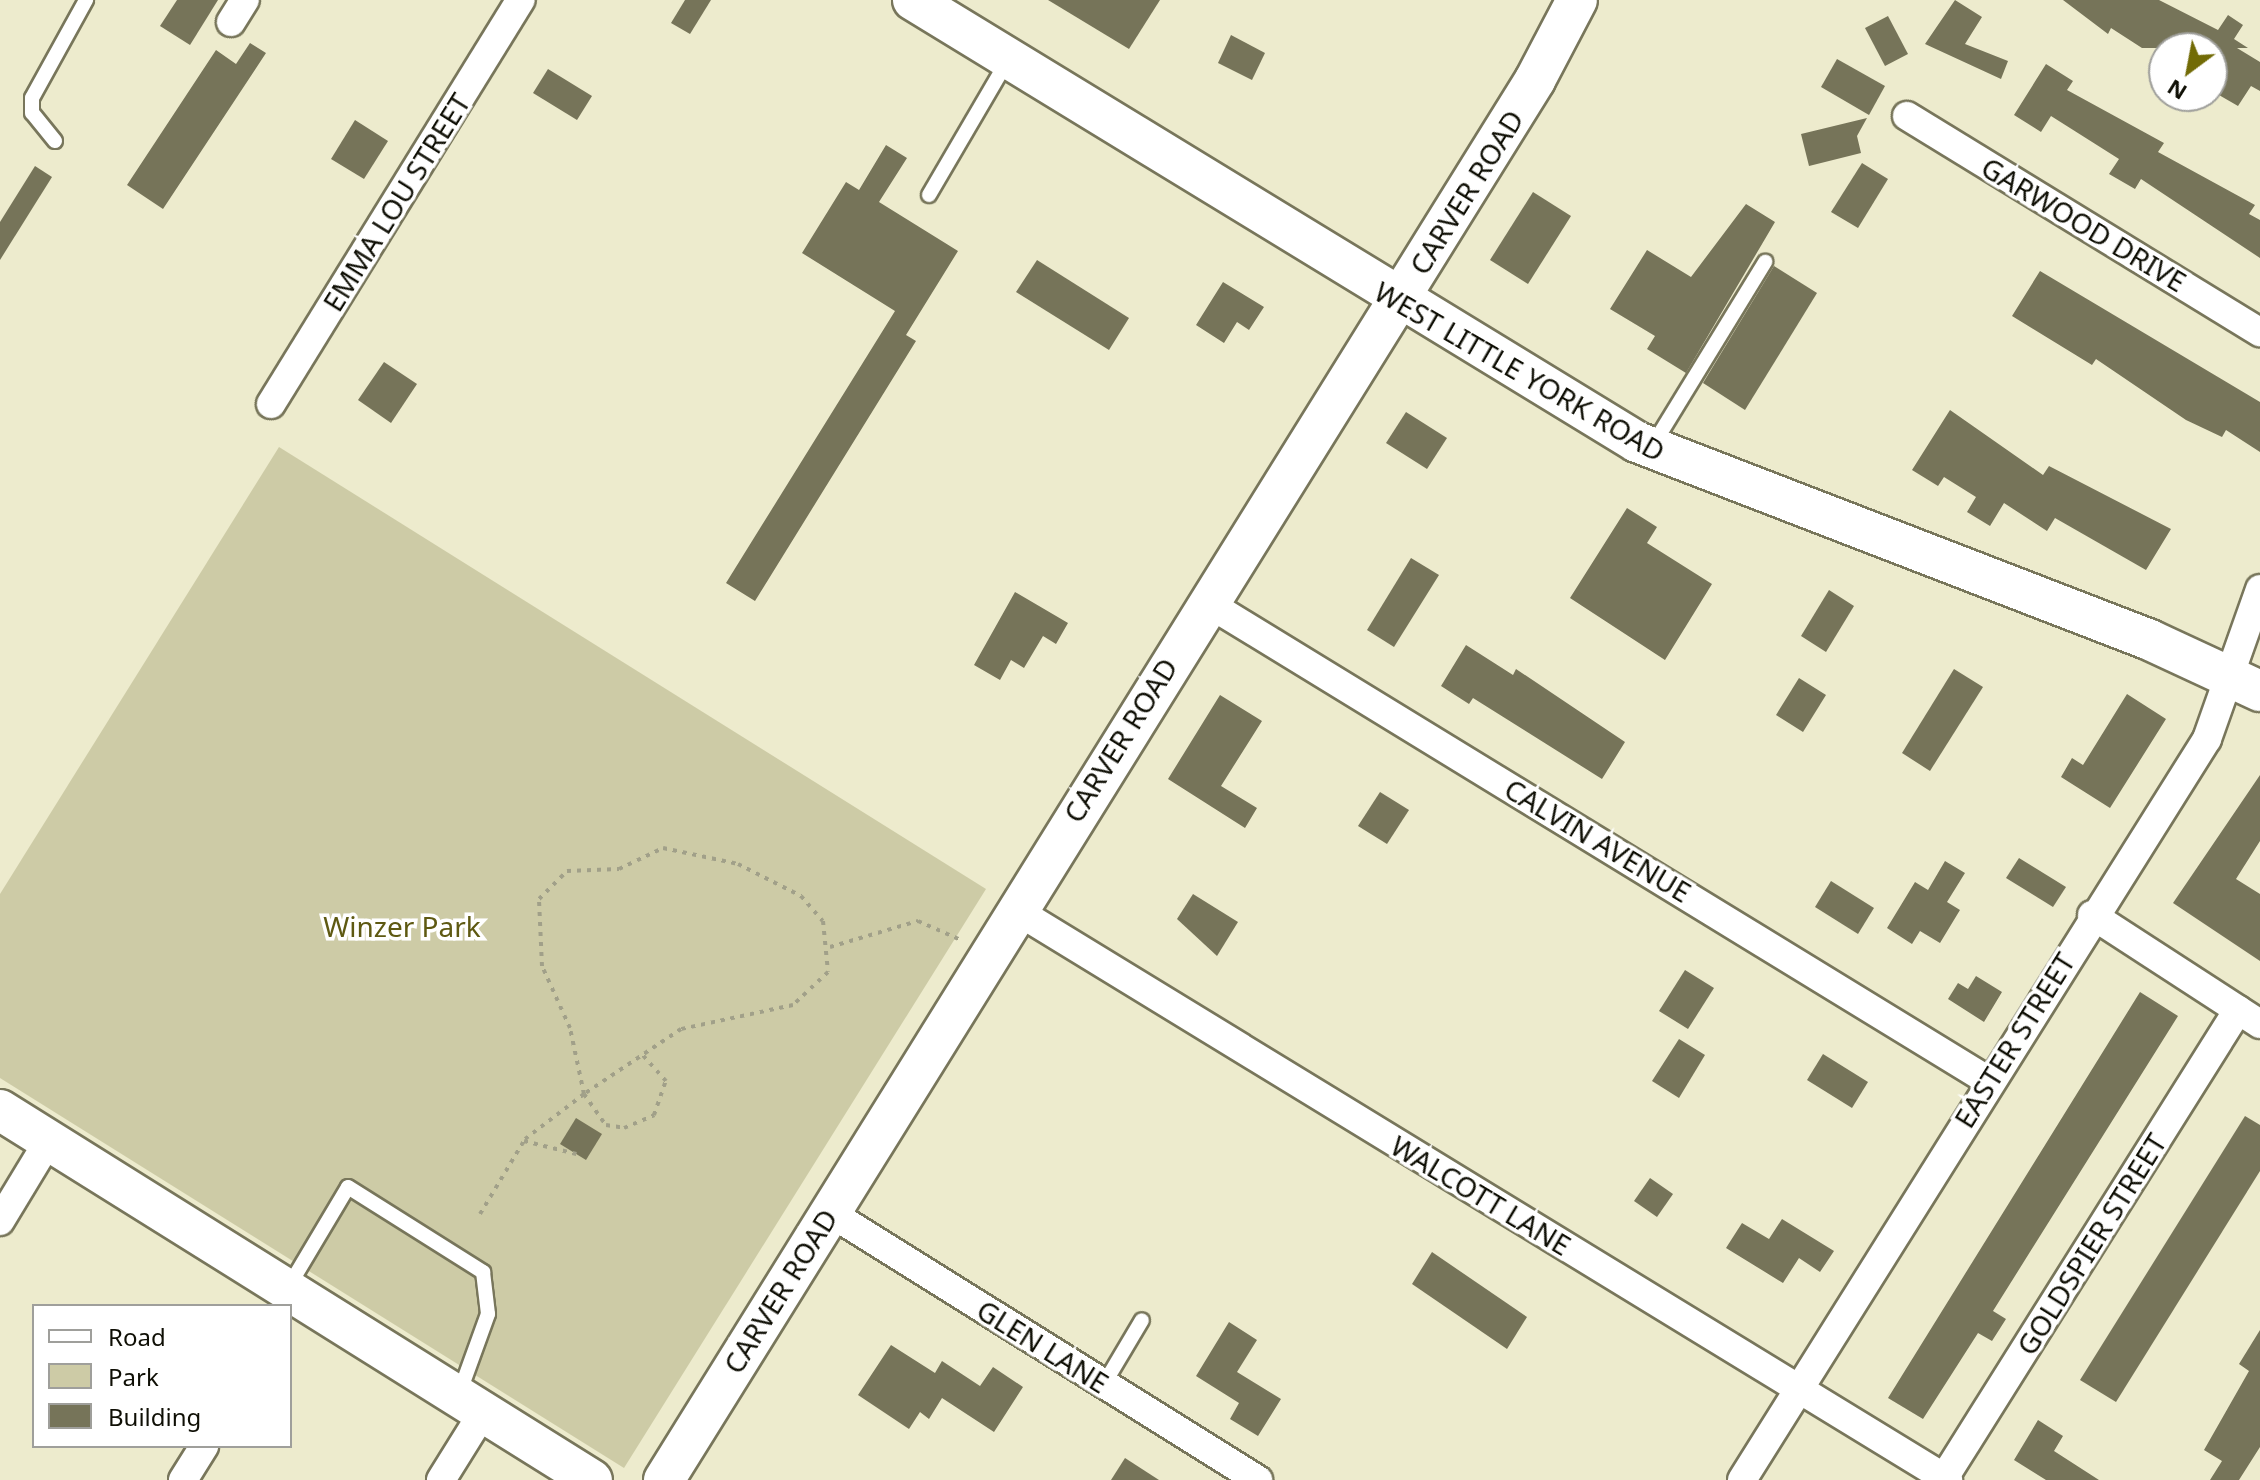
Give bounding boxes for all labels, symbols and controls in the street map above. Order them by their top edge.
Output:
north arrow [2148,32,2228,112]
text: N [2161,73,2192,108]
street label: EMMA LOU STREET [315,87,477,317]
street label: CARVER ROAD [1402,104,1530,280]
street label: GARWOOD DRIVE [1976,150,2192,298]
street label: WEST LITTLE YORK ROAD [1369,274,1671,468]
street label: CARVER ROAD [1056,652,1184,828]
street label: CALVIN AVENUE [1499,771,1697,909]
park label: Winzer Park [323,909,481,943]
street label: EASTER STREET [1947,946,2081,1134]
street label: GOLDSPIER STREET [2009,1127,2173,1361]
street label: WALCOTT LANE [1385,1128,1577,1262]
street label: CARVER ROAD [716,1203,844,1379]
street label: GLEN LANE [971,1292,1115,1400]
legend [32,1304,292,1448]
text: Road [108,1320,166,1353]
text: Park [108,1360,159,1393]
text: Building [108,1400,201,1433]

